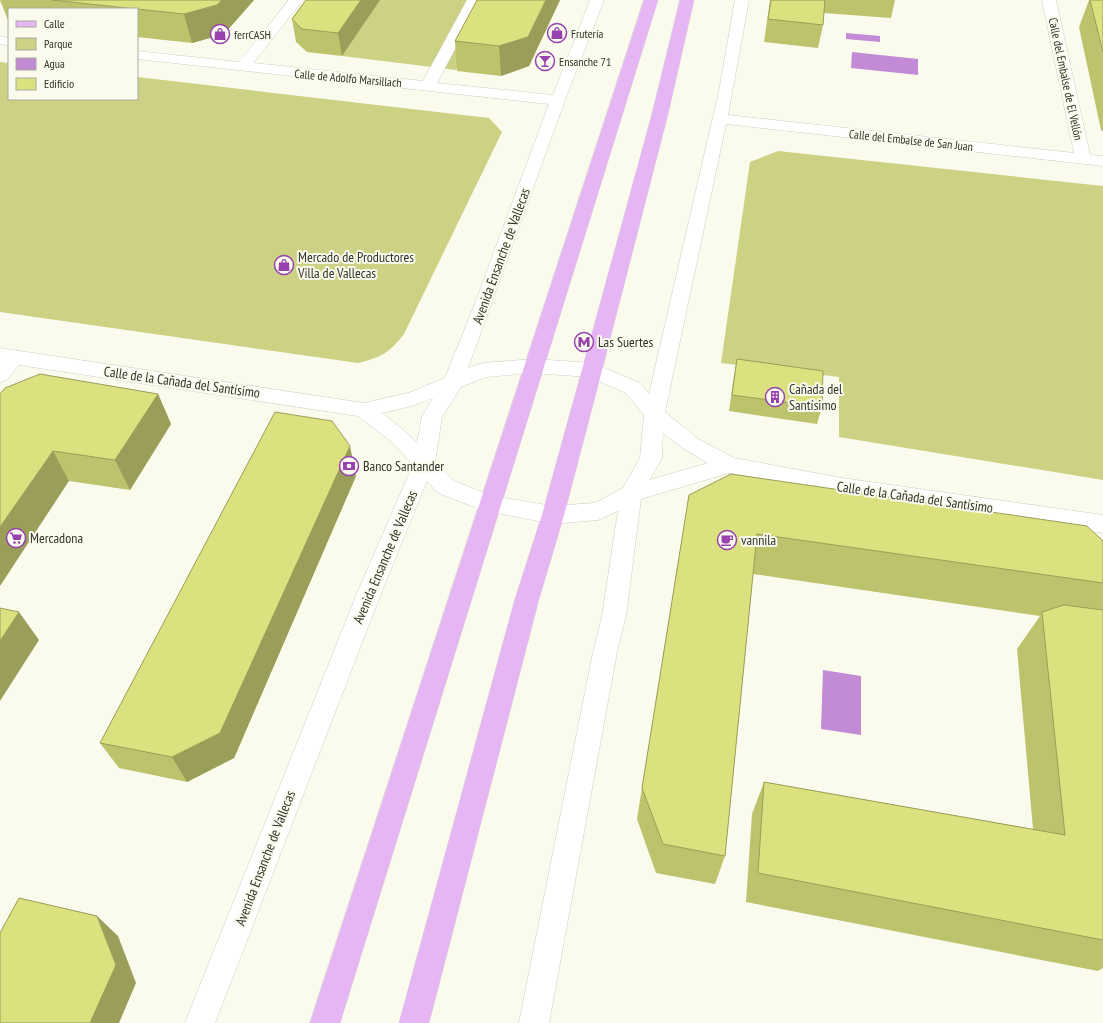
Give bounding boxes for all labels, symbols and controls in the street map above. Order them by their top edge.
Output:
legend [8,8,138,100]
text: Calle [44,16,65,31]
street label: Calle del Embalse de El Vellón [1046,16,1086,142]
shop icon: Frutería [546,22,568,44]
shop icon: ferrCASH [209,23,231,45]
place label: Frutería [571,26,604,41]
place label: ferrCASH [234,27,271,42]
text: Parque [44,36,73,51]
bar icon: Ensanche 71 [534,50,556,72]
place label: Ensanche 71 [559,54,611,69]
text: Agua [44,56,65,71]
street label: Calle de Adolfo Marsillach [294,66,402,90]
text: Edificio [44,76,74,91]
street label: Calle del Embalse de San Juan [848,126,974,154]
street label: Avenida Ensanche de Vallecas [468,185,534,326]
place label: Mercado de Productores Villa de Vallecas [297,248,414,282]
shop icon: Mercado de Productores Villa de Vallecas [273,254,295,276]
metro station icon: Las Suertes [573,331,595,353]
place label: Las Suertes [598,333,653,351]
street label: Calle de la Cañada del Santísimo [103,362,261,402]
place label: Cañada del Santísimo [789,380,843,414]
building icon: Cañada del Santísimo [764,386,786,408]
bank icon: Banco Santander [338,455,360,477]
place label: Banco Santander [363,457,444,475]
street label: Calle de la Cañada del Santísimo [836,477,994,517]
street label: Avenida Ensanche de Vallecas [349,487,421,626]
supermarket icon: Mercadona [5,527,27,549]
place label: Mercadona [30,529,83,547]
cafe icon: vannila [716,529,738,551]
place label: vannila [741,531,776,549]
street label: Avenida Ensanche de Vallecas [231,788,299,928]

